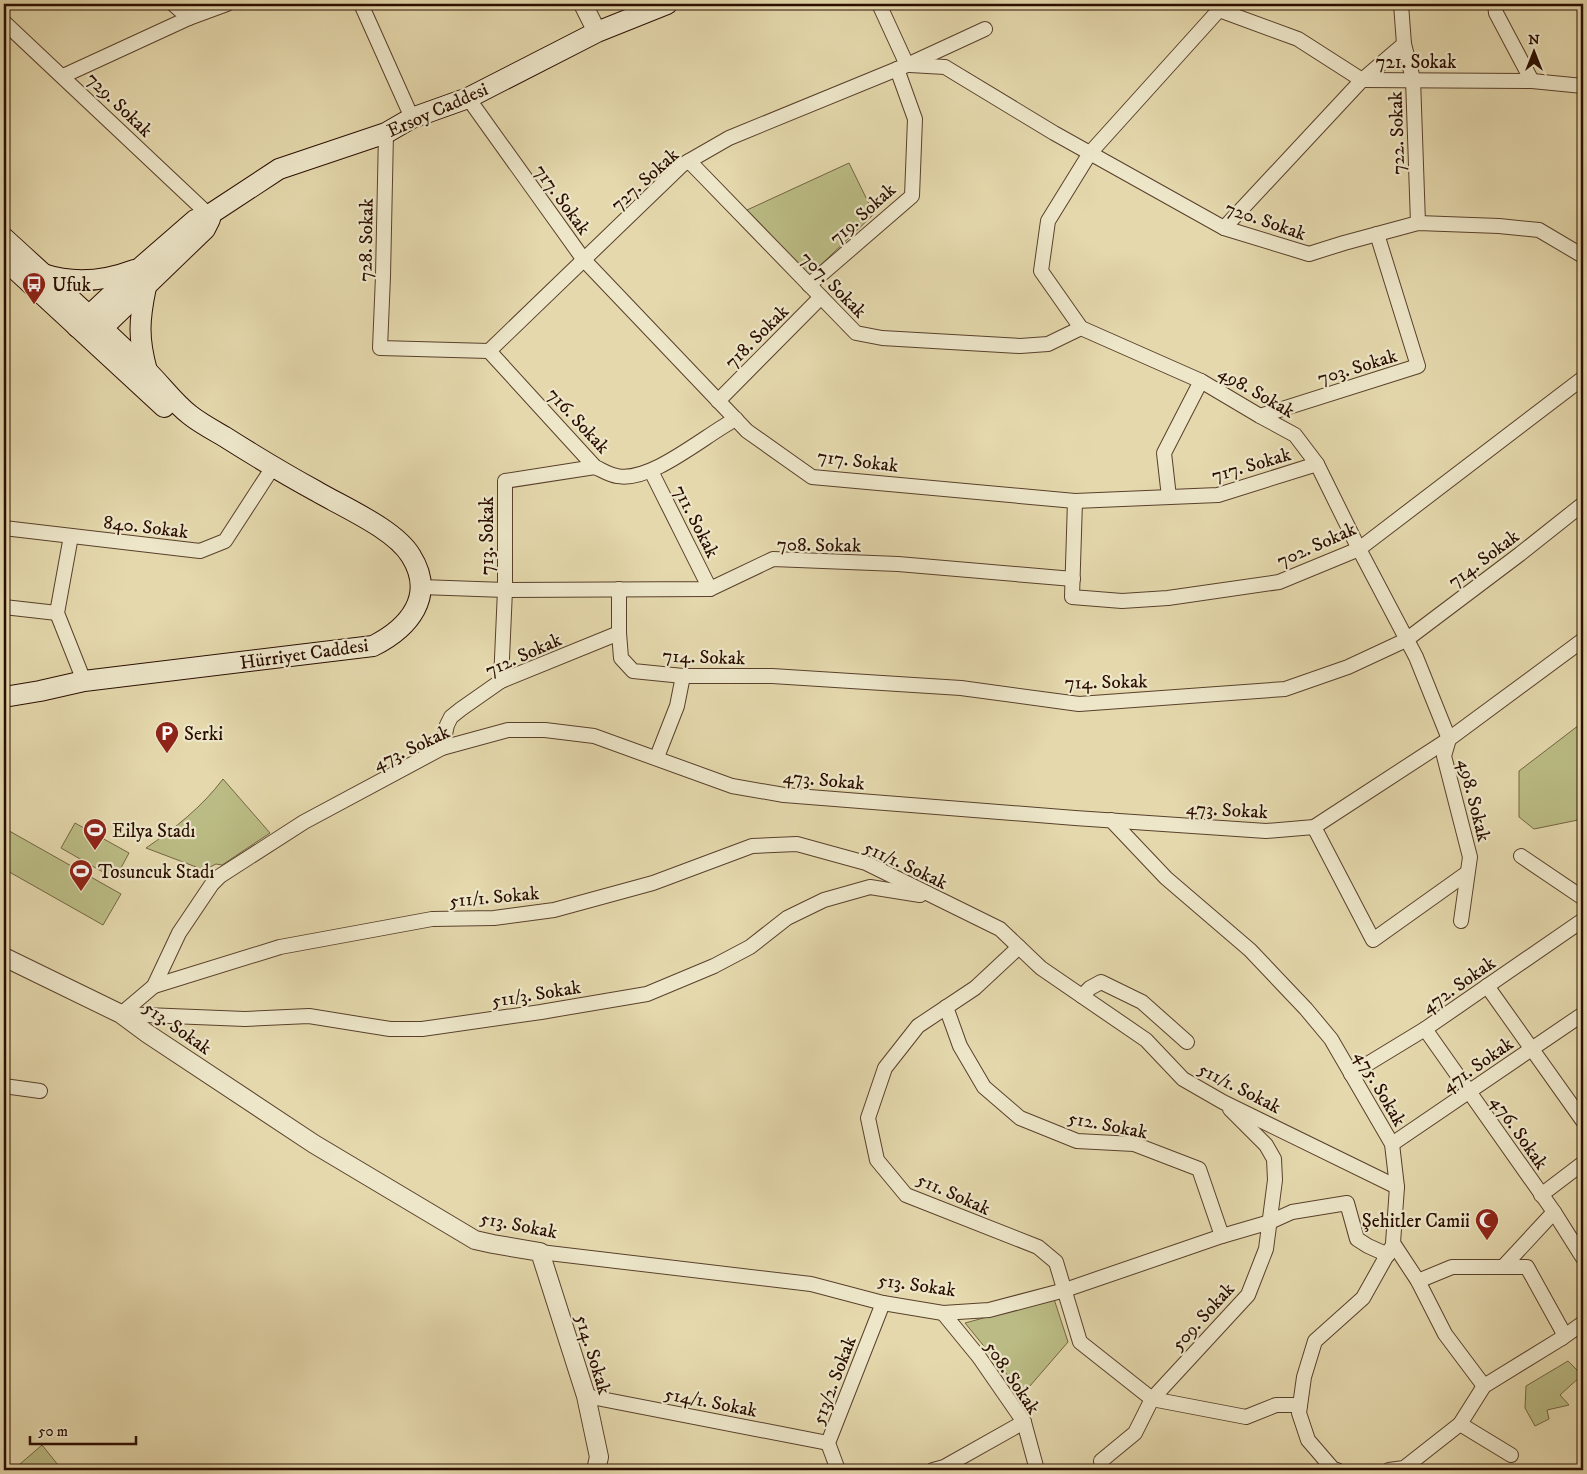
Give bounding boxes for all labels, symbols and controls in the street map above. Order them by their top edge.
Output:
north arrow [1510,28,1560,78]
text: N [1528,31,1540,49]
street label: 721. Sokak [1376,51,1457,74]
street label: 729. Sokak [81,68,157,143]
street label: Ersoy Caddesi [384,78,492,143]
street label: 722. Sokak [1385,90,1410,175]
street label: 727. Sokak [606,143,684,217]
street label: 717. Sokak [529,160,595,240]
street label: 719. Sokak [825,178,901,250]
street label: 720. Sokak [1222,197,1310,246]
street label: 728. Sokak [354,198,379,282]
street label: 707. Sokak [795,247,871,324]
bus stop icon: Ufuk [21,271,47,305]
place label: Ufuk [52,274,92,297]
street label: 718. Sokak [720,300,794,374]
street label: 703. Sokak [1315,344,1401,390]
street label: 498. Sokak [1214,361,1299,424]
street label: 716. Sokak [542,383,614,459]
street label: 717. Sokak [1209,443,1294,488]
street label: 717. Sokak [816,445,900,478]
street label: 711. Sokak [668,481,724,562]
street label: 713. Sokak [476,496,499,575]
street label: 840. Sokak [102,511,190,544]
street label: 702. Sokak [1273,517,1360,573]
street label: 714. Sokak [1444,525,1524,593]
street label: 708. Sokak [777,533,862,558]
street label: 712. Sokak [482,628,566,682]
street label: Hürriyet Caddesi [238,634,370,675]
street label: 714. Sokak [662,645,746,670]
street label: 714. Sokak [1064,670,1148,695]
parking icon: Serki [154,720,180,754]
street label: 473. Sokak [370,720,454,776]
place label: Serki [184,723,223,746]
street label: 498. Sokak [1452,757,1495,845]
street label: 473. Sokak [782,765,866,796]
street label: 473. Sokak [1185,797,1269,824]
sports icon: Eilya Stadı [82,817,108,851]
place label: Eilya Stadı [112,820,196,843]
street label: 511/1. Sokak [860,836,952,895]
sports icon: Tosuncuk Stadı [68,858,94,892]
place label: Tosuncuk Stadı [98,861,214,884]
street label: 511/1. Sokak [448,882,541,913]
street label: 472. Sokak [1418,951,1501,1019]
street label: 511/3. Sokak [490,976,583,1013]
street label: 513. Sokak [139,996,216,1060]
street label: 471. Sokak [1438,1032,1518,1098]
street label: 475. Sokak [1349,1047,1411,1131]
street label: 511/1. Sokak [1194,1058,1285,1119]
street label: 476. Sokak [1485,1092,1553,1175]
street label: 512. Sokak [1066,1106,1150,1145]
street label: 511. Sokak [913,1168,994,1221]
street label: 513. Sokak [478,1207,560,1244]
mosque icon: Şehitler Camii [1474,1207,1500,1241]
place label: Şehitler Camii [1362,1210,1470,1233]
street label: 513. Sokak [877,1269,958,1302]
street label: 509. Sokak [1167,1278,1240,1356]
street label: 514. Sokak [570,1312,616,1398]
street label: 513/2. Sokak [807,1333,862,1428]
street label: 508. Sokak [979,1337,1045,1419]
street label: 514/1. Sokak [662,1382,760,1423]
scale bar [30,1414,136,1446]
text: 50 m [38,1422,68,1441]

